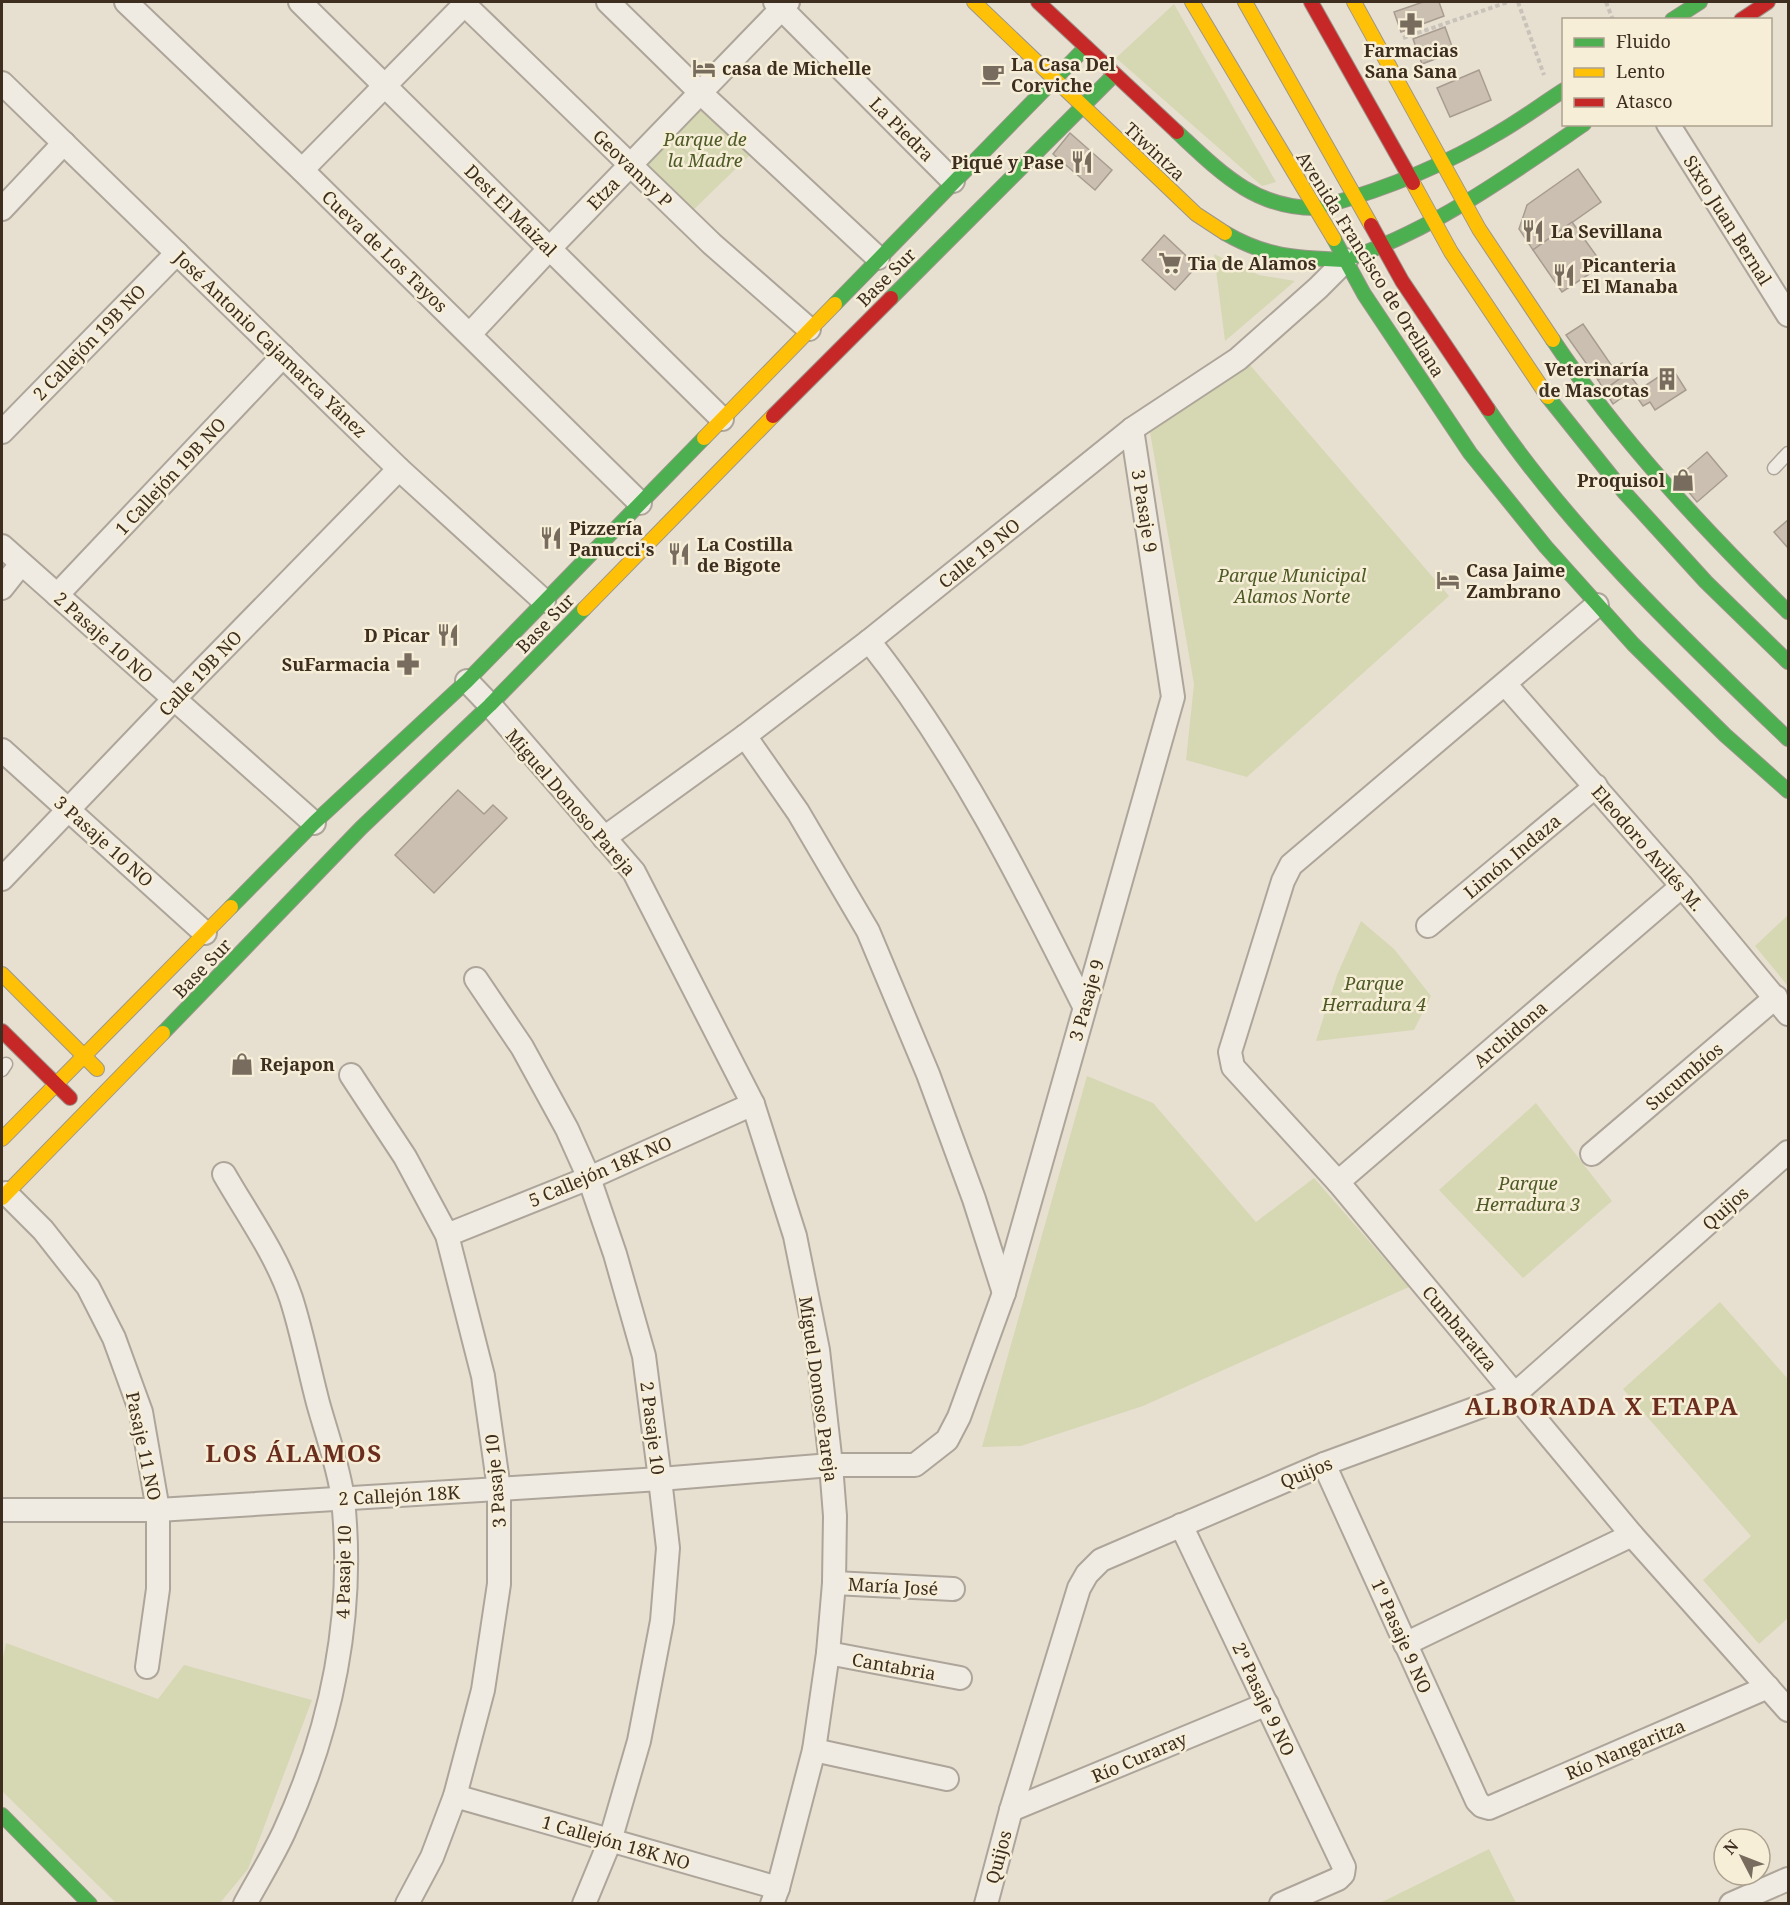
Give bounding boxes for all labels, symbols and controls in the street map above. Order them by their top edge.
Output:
pharmacy icon: Farmacias Sana Sana [1398,11,1424,37]
legend [1562,18,1772,126]
text: Fluido [1616,29,1671,53]
place label: Farmacias Sana Sana [1364,38,1459,83]
place label: La Casa Del Corviche [1011,52,1116,97]
hotel icon: casa de Michelle [691,55,717,81]
place label: casa de Michelle [722,56,871,80]
text: Lento [1616,59,1665,83]
cafe icon: La Casa Del Corviche [980,61,1006,87]
text: Atasco [1616,89,1673,113]
street label: La Piedra [865,92,939,166]
street label: Tiwintza [1119,117,1191,185]
street label: Geovanny P [588,124,678,212]
park label: Parque de la Madre [662,127,747,172]
street label: Avenida Francisco de Orellana [1291,147,1451,381]
restaurant icon: Piqué y Pase [1069,149,1095,175]
place label: Piqué y Pase [951,150,1064,174]
street label: Sixto Juan Bernal [1678,151,1778,290]
street label: Dest El Maizal [460,159,563,262]
street label: Etza [582,171,624,215]
street label: Cueva de Los Tayos [317,185,453,317]
restaurant icon: La Sevillana [1520,218,1546,244]
place label: La Sevillana [1551,219,1663,243]
street label: Base Sur [851,242,921,312]
street label: José Antonio Cajamarca Yánez [169,245,373,443]
supermarket icon: Tia de Alamos [1157,250,1183,276]
place label: Tia de Alamos [1188,251,1317,275]
place label: Picanteria El Manaba [1582,253,1678,298]
restaurant icon: Picanteria El Manaba [1551,262,1577,288]
street label: 2 Callejón 19B NO [27,279,151,405]
place label: Veterinaría de Mascotas [1538,357,1649,402]
building icon: Veterinaría de Mascotas [1654,366,1680,392]
street label: 1 Callejón 19B NO [109,412,231,540]
shop icon: Proquisol [1670,467,1696,493]
street label: 3 Pasaje 9 [1127,468,1163,554]
place label: Proquisol [1577,468,1666,492]
street label: Calle 19 NO [933,513,1025,593]
place label: Pizzería Panucci's [569,516,655,561]
restaurant icon: Pizzería Panucci's [538,525,564,551]
place label: La Costilla de Bigote [697,532,793,577]
restaurant icon: La Costilla de Bigote [666,541,692,567]
place label: Casa Jaime Zambrano [1466,558,1565,603]
park label: Parque Municipal Alamos Norte [1217,563,1367,608]
hotel icon: Casa Jaime Zambrano [1435,567,1461,593]
street label: 2 Pasaje 10 NO [49,586,159,688]
street label: Base Sur [511,588,580,658]
restaurant icon: D Picar [435,622,461,648]
place label: D Picar [364,623,431,647]
street label: Calle 19B NO [153,625,247,721]
pharmacy icon: SuFarmacia [395,651,421,677]
place label: SuFarmacia [282,652,390,676]
street label: Miguel Donoso Pareja [501,724,641,880]
street label: Eleodoro Avilés M. [1587,780,1709,916]
street label: 3 Pasaje 10 NO [49,790,159,892]
street label: Limón Indaza [1459,808,1565,904]
street label: Base Sur [168,933,237,1003]
street label: 3 Pasaje 9 [1063,956,1109,1044]
park label: Parque Herradura 4 [1321,971,1426,1016]
street label: Archidona [1468,995,1552,1073]
street label: Sucumbíos [1640,1037,1728,1115]
shop icon: Rejapon [229,1051,255,1077]
place label: Rejapon [260,1052,335,1076]
street label: 5 Callejón 18K NO [525,1130,675,1212]
park label: Parque Herradura 3 [1475,1171,1580,1216]
street label: Quijos [1697,1181,1753,1235]
street label: Cumbaratza [1417,1280,1503,1376]
street label: Miguel Donoso Pareja [794,1295,844,1483]
street label: 2 Pasaje 10 [635,1380,671,1476]
street label: Pasaje 11 NO [121,1389,167,1503]
district label: ALBORADA X ETAPA [1465,1389,1739,1422]
street label: 3 Pasaje 10 [479,1433,511,1529]
district label: LOS ÁLAMOS [205,1436,383,1469]
street label: Quijos [1276,1451,1336,1493]
street label: 2 Callejón 18K [338,1480,461,1510]
street label: 4 Pasaje 10 [330,1525,356,1619]
street label: María José [847,1572,939,1600]
street label: 1º Pasaje 9 NO [1366,1575,1438,1697]
street label: 2º Pasaje 9 NO [1227,1638,1301,1760]
street label: Cantabria [850,1647,938,1685]
street label: Río Nangaritza [1561,1713,1689,1785]
street label: Río Curaray [1088,1726,1191,1788]
street label: 1 Callejón 18K NO [539,1809,693,1875]
north arrow [1712,1827,1772,1887]
street label: Quijos [979,1828,1017,1886]
text: N [1718,1835,1744,1859]

